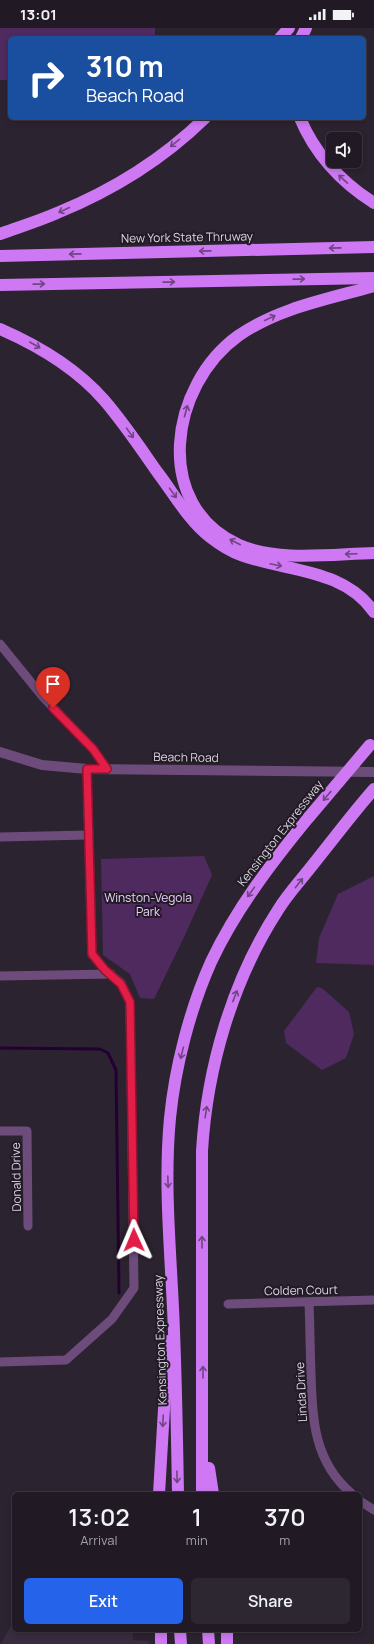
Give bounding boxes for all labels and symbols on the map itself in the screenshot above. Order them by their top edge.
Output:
one-way arrow [169,139,180,148]
one-way arrow [338,175,348,184]
one-way arrow [58,207,70,214]
street label: New York State Thruway [121,227,254,247]
one-way arrow [329,244,342,251]
one-way arrow [199,247,212,255]
one-way arrow [69,250,82,258]
one-way arrow [292,275,305,283]
one-way arrow [162,278,175,286]
one-way arrow [32,280,45,288]
one-way arrow [264,314,276,321]
one-way arrow [29,342,41,350]
one-way arrow [183,405,190,418]
one-way arrow [126,427,134,438]
one-way arrow [169,487,177,498]
one-way arrow [229,538,241,546]
one-way arrow [345,550,358,558]
one-way arrow [269,561,282,569]
pin [36,667,70,708]
street label: Beach Road [153,748,219,766]
street label: Kensington Expressway [233,776,327,890]
one-way arrow [322,790,331,801]
one-way arrow [294,878,303,889]
one-way arrow [247,887,255,898]
park label: Winston-Vegola Park [104,889,192,920]
one-way arrow [232,990,240,1002]
one-way arrow [177,1047,185,1060]
one-way arrow [202,1106,210,1119]
street label: Donald Drive [7,1142,25,1212]
one-way arrow [164,1175,172,1188]
position arrow [113,1219,155,1261]
one-way arrow [198,1236,206,1249]
street label: Kensington Expressway [149,1274,171,1405]
street label: Colden Court [264,1281,338,1299]
street label: Linda Drive [291,1361,311,1423]
one-way arrow [199,1366,207,1379]
one-way arrow [160,1414,167,1427]
one-way arrow [174,1470,181,1483]

